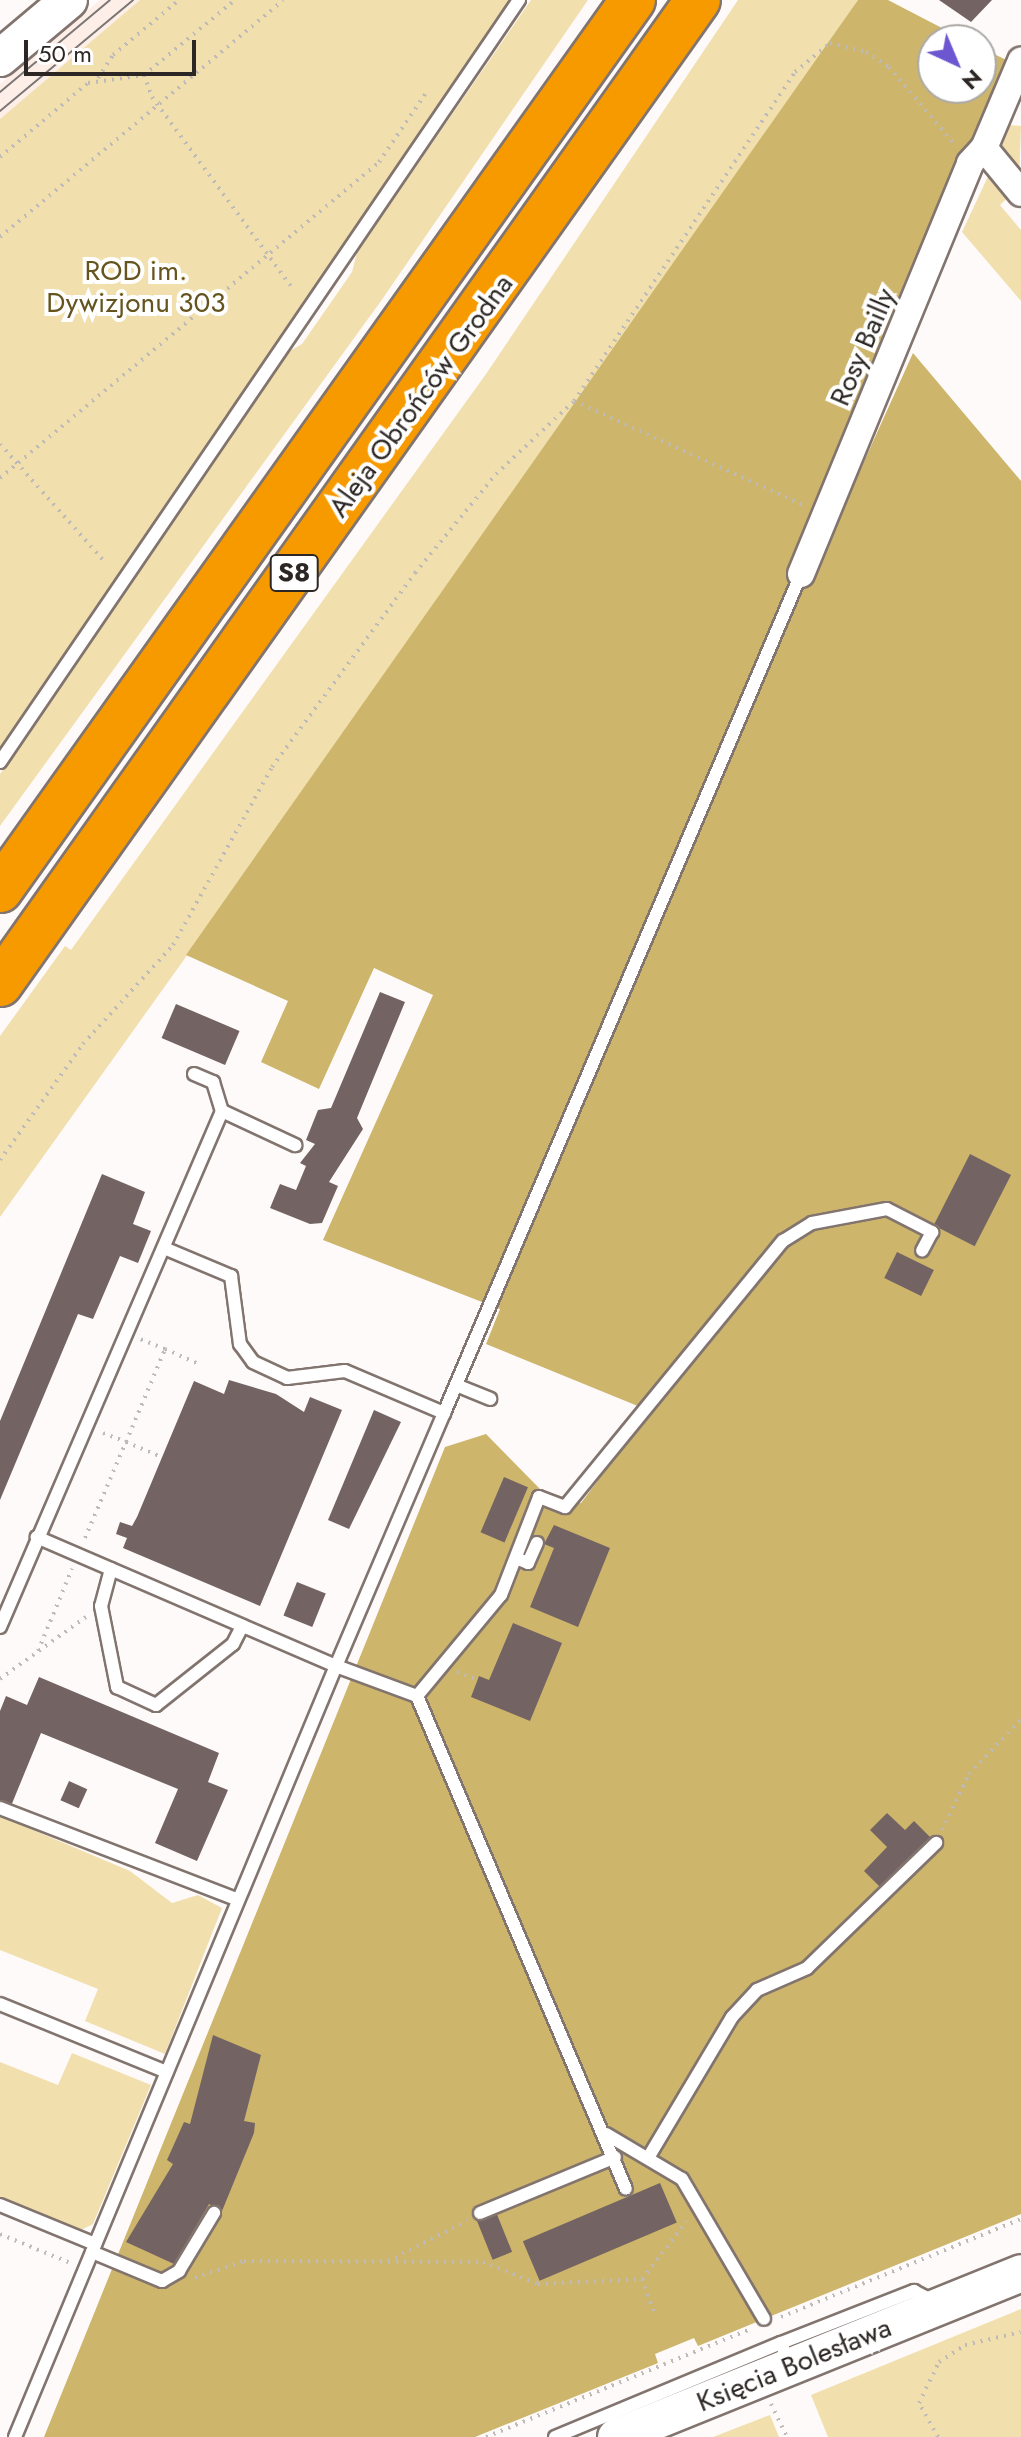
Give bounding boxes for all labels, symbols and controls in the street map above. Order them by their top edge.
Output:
scale bar [28,24,200,74]
north arrow [917,24,997,104]
text: 50 m [38,36,92,71]
text: N [955,62,990,97]
park label: ROD im. Dywizjonu 303 [46,254,226,320]
street label: Aleja Obrońców Grodna [322,268,520,524]
street label: Rosy Bailly [823,283,903,411]
road number: S8 [268,551,320,595]
street label: Księcia Bolesława [692,2311,896,2419]

